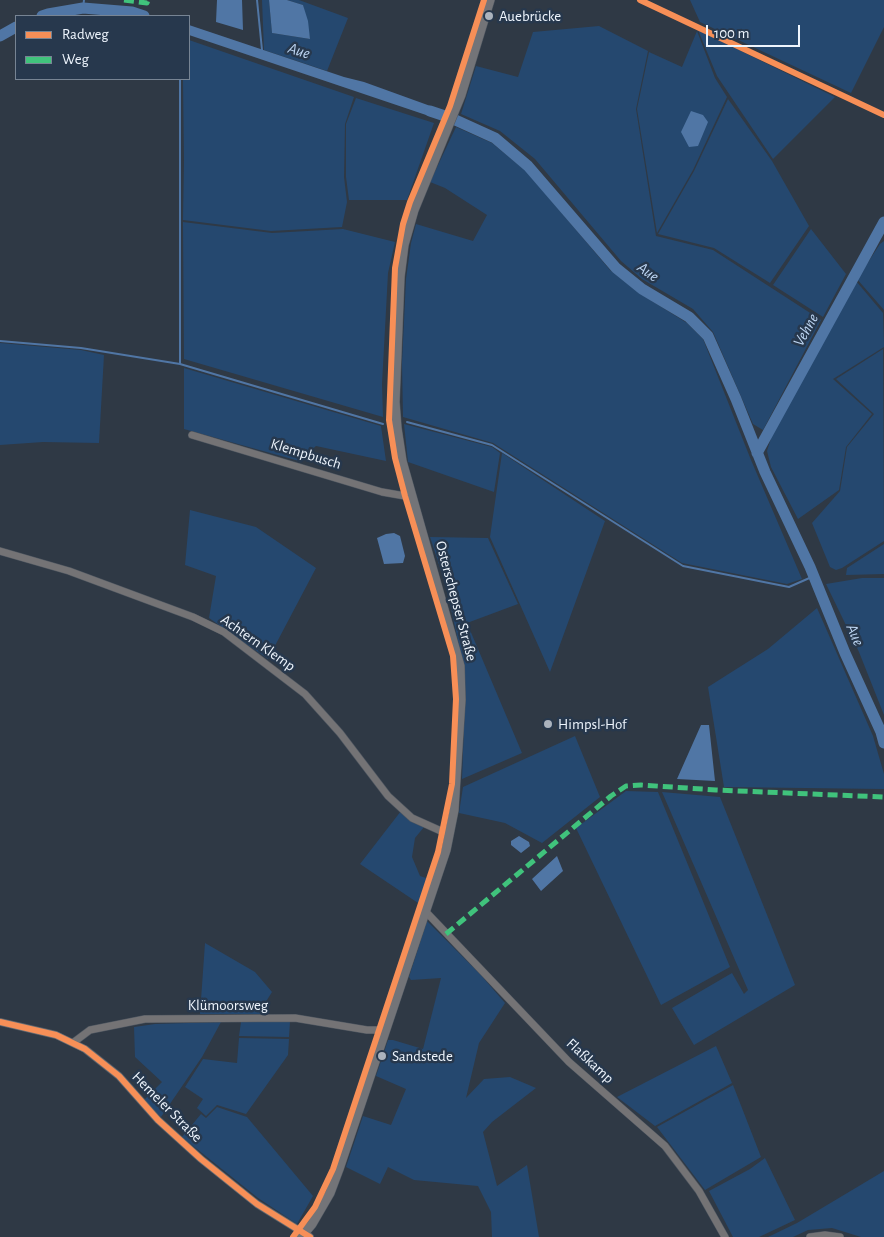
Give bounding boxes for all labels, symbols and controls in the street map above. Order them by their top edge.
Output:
place label: Auebrücke [499,7,561,25]
marker: Auebrücke [483,10,495,22]
legend [15,15,190,80]
scale bar [709,15,803,47]
text: 100 m [714,26,749,41]
text: Radweg [62,27,109,42]
water label: Aue [286,38,312,64]
text: Weg [62,52,89,67]
water label: Aue [633,258,663,286]
water label: Vehne [789,310,823,350]
street label: Klempbusch [268,435,344,473]
street label: Osterschepser Straße [431,539,481,663]
street label: Achtern Klemp [217,611,299,675]
water label: Aue [842,621,868,649]
place label: Himpsl-Hof [558,715,627,733]
marker: Himpsl-Hof [542,718,554,730]
street label: Klümoorsweg [188,996,268,1014]
street label: Flaßkamp [563,1035,617,1087]
place label: Sandstede [392,1047,453,1065]
marker: Sandstede [376,1050,388,1062]
street label: Hemeler Straße [128,1068,206,1146]

